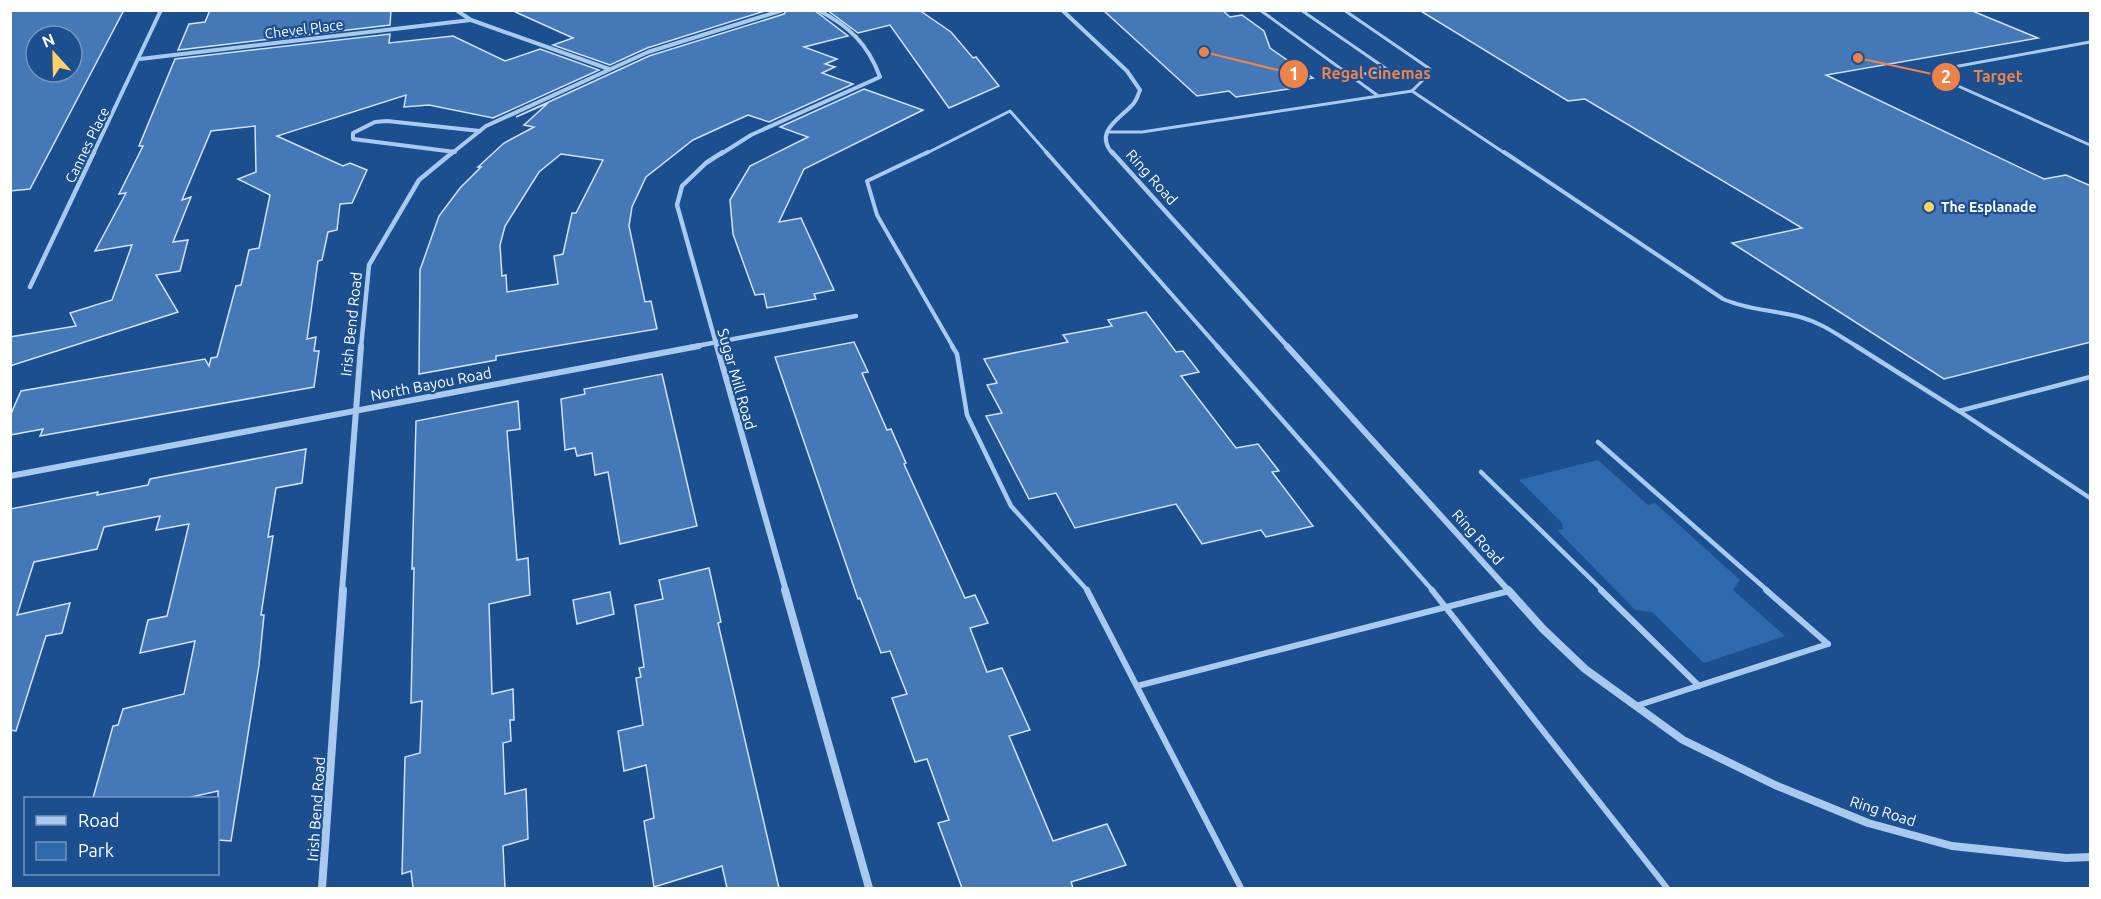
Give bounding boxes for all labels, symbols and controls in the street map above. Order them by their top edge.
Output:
street label: Chevel Place [264,16,344,42]
north arrow [24,24,84,84]
text: N [39,30,57,51]
callout: Regal Cinemas [1279,57,1443,91]
callout: Target [1931,60,2035,94]
text: 1 [1289,63,1299,83]
text: Regal Cinemas [1321,64,1431,82]
text: 2 [1941,66,1951,86]
text: Target [1973,67,2023,85]
street label: Cannes Place [62,105,112,185]
street label: Ring Road [1123,146,1181,208]
place label: The Esplanade [1941,199,2037,215]
marker: The Esplanade [1922,200,1936,214]
street label: Irish Bend Road [337,271,365,377]
street label: Sugar Mill Road [714,326,760,432]
street label: North Bayou Road [369,364,493,404]
street label: Ring Road [1449,506,1507,568]
street label: Irish Bend Road [304,756,328,862]
street label: Ring Road [1848,792,1918,830]
legend [24,797,219,875]
text: Road [78,810,120,830]
text: Park [78,840,114,860]

